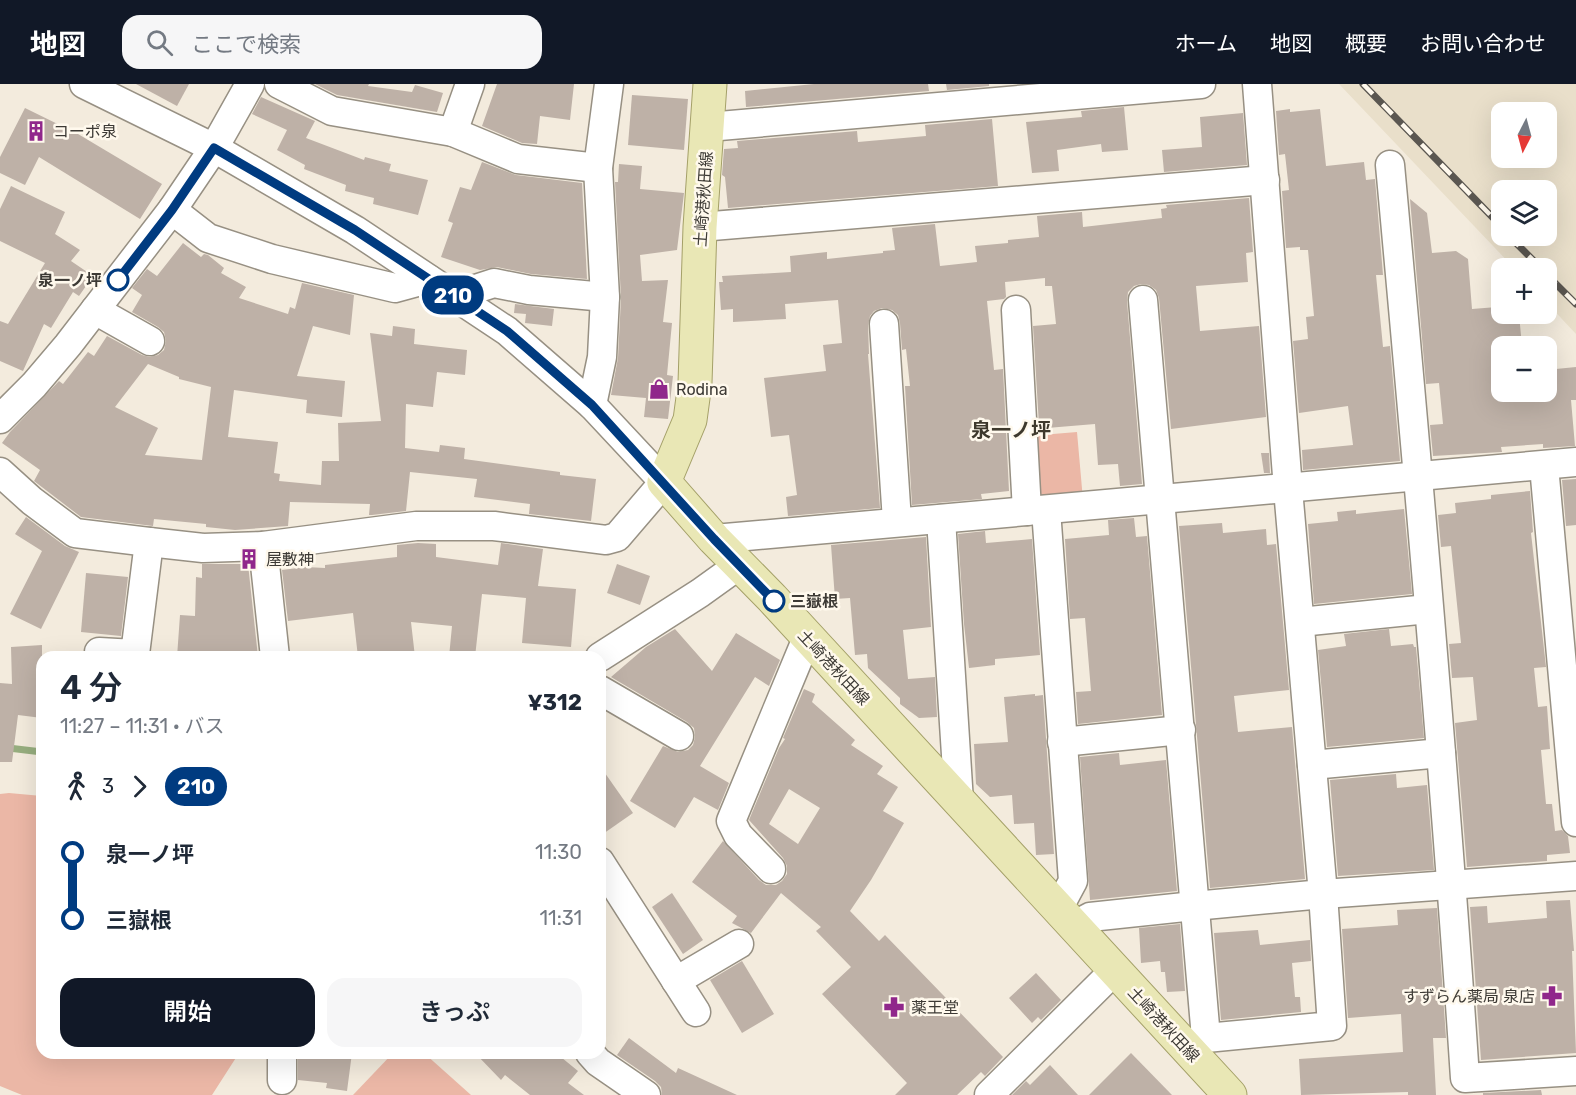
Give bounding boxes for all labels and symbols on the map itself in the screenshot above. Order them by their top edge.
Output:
north arrow [1491,102,1557,168]
building icon: コーポ泉 [24,119,48,143]
place label: コーポ泉 [53,122,117,141]
street label: 土崎港秋田線 [691,150,716,248]
marker: 泉一ノ坪 [107,269,129,291]
place label: 泉一ノ坪 [38,271,102,290]
line badge: 210 [418,276,488,314]
shop icon: Rodina [647,377,671,401]
place label: Rodina [676,380,728,399]
district label: 泉一ノ坪 [971,418,1051,442]
building icon: 屋敷神 [237,547,261,571]
place label: 屋敷神 [266,550,314,569]
marker: 三嶽根 [763,590,785,612]
place label: 三嶽根 [790,592,838,611]
street label: 土崎港秋田線 [794,626,873,709]
street label: 土崎港秋田線 [1124,983,1203,1066]
pharmacy icon: すずらん薬局 泉店 [1540,984,1564,1008]
place label: すずらん薬局 泉店 [1403,987,1535,1006]
pharmacy icon: 薬王堂 [882,995,906,1019]
place label: 薬王堂 [911,998,959,1017]

